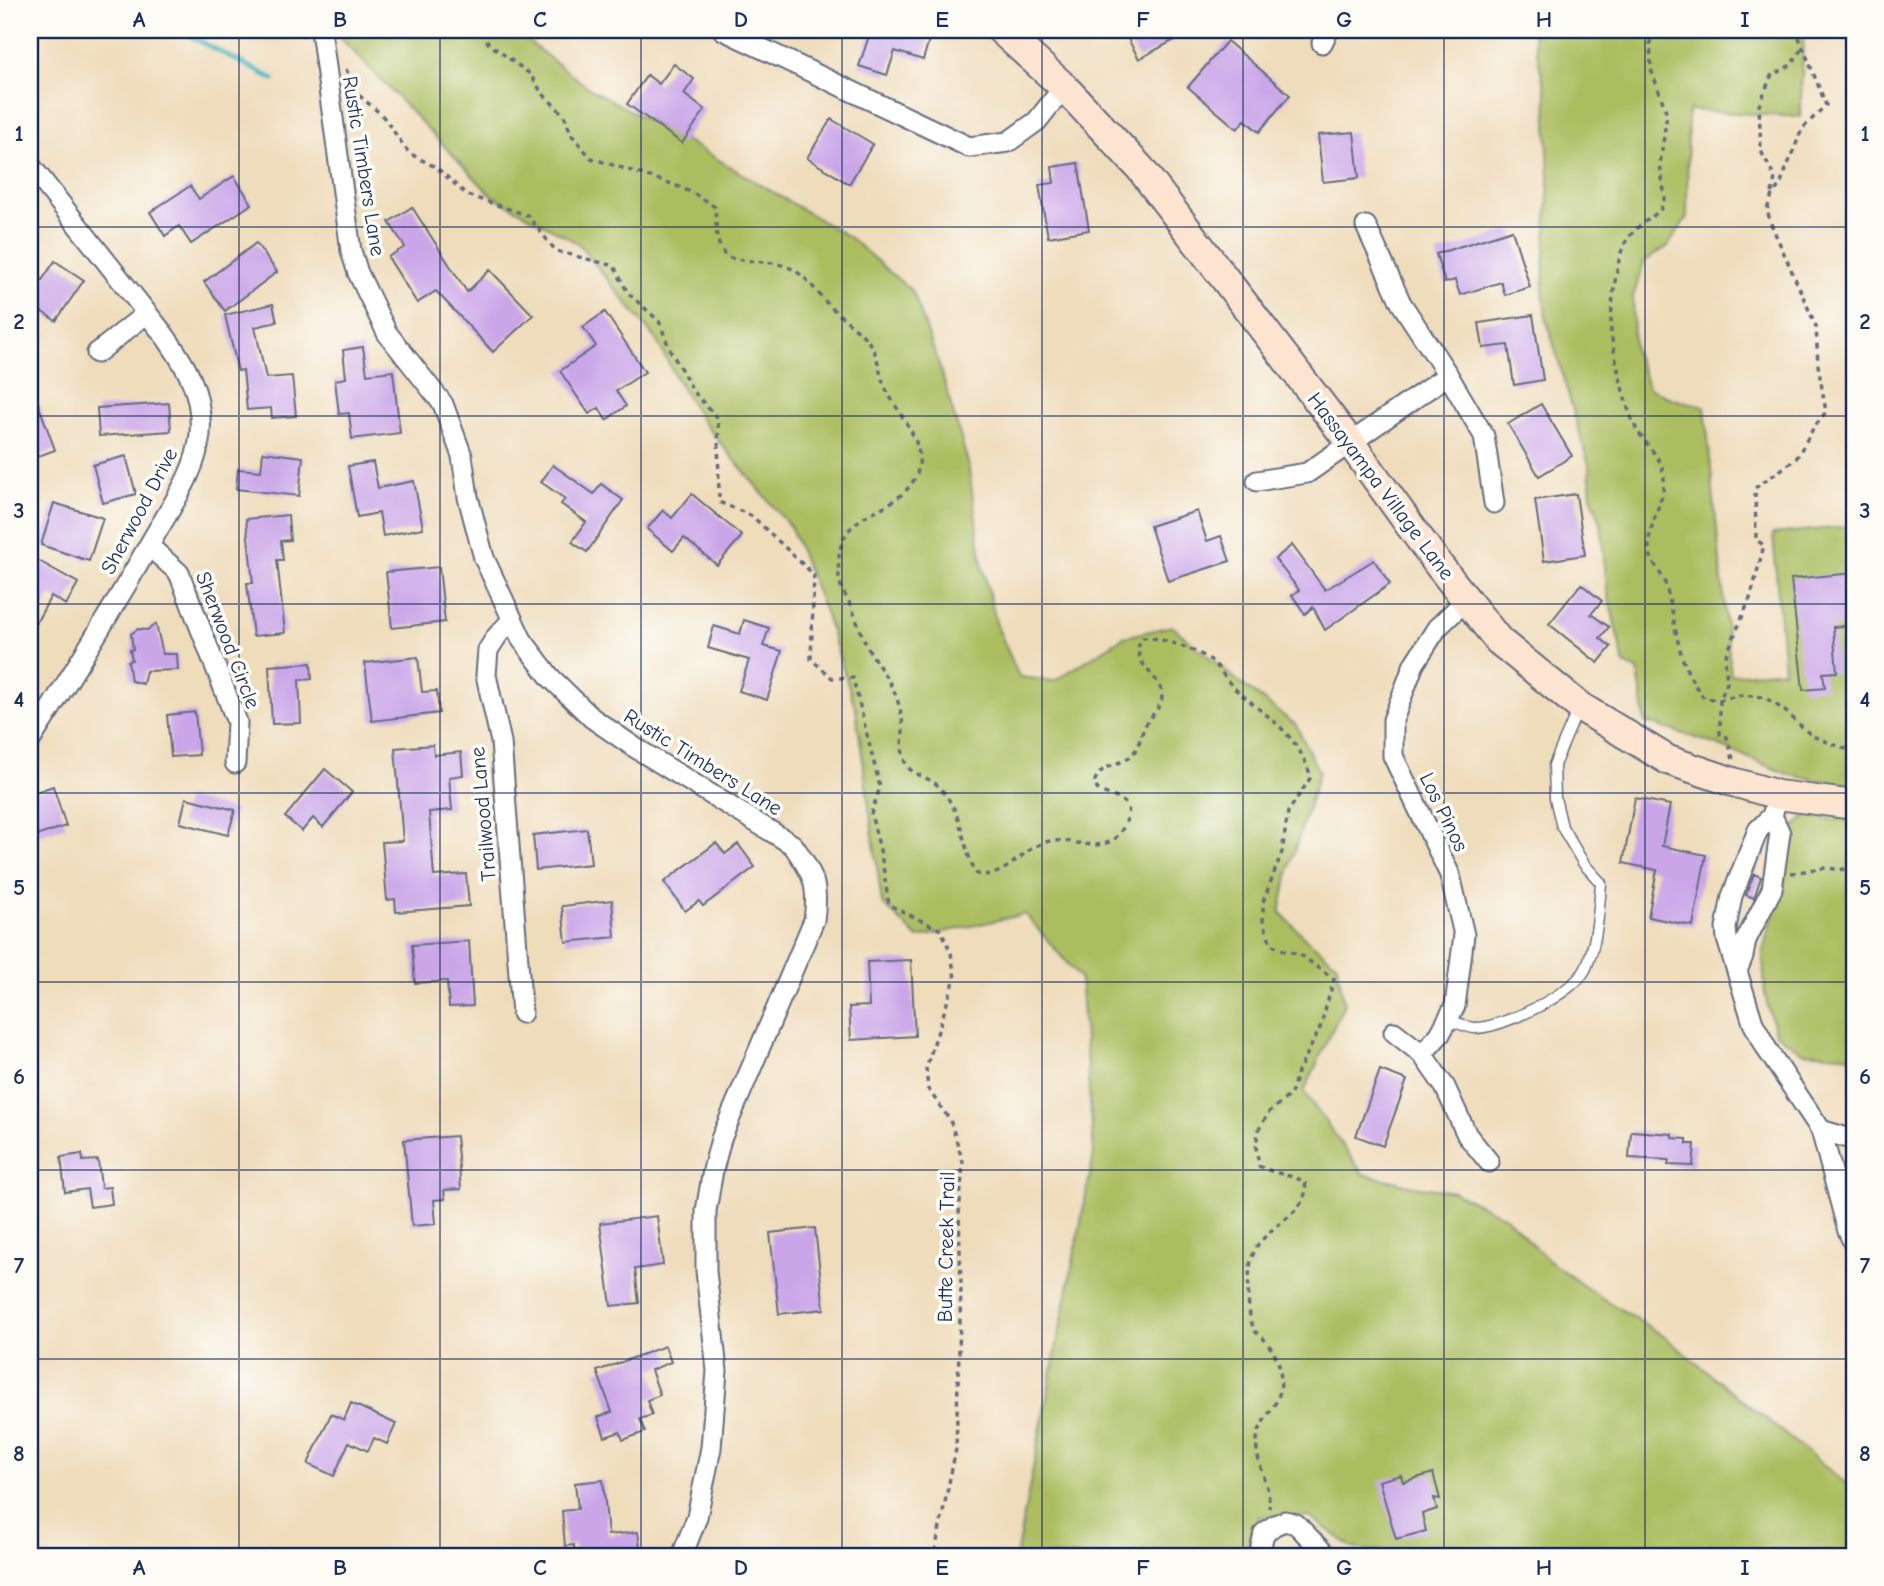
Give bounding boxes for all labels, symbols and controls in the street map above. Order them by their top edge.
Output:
text: A [133,6,146,33]
text: B [333,6,347,33]
text: C [533,6,547,33]
text: D [734,6,748,33]
text: E [935,6,949,33]
text: F [1136,6,1150,33]
text: G [1336,6,1352,33]
text: H [1536,6,1552,33]
text: I [1740,6,1750,33]
street label: Rustic Timbers Lane [338,74,390,258]
text: 1 [14,120,24,147]
text: 1 [1860,120,1870,147]
text: 2 [13,308,25,335]
text: 2 [1859,308,1871,335]
street label: Hassayampa Village Lane [1303,388,1459,584]
street label: Sherwood Drive [96,444,182,578]
text: 3 [13,497,25,524]
text: 3 [1859,497,1871,524]
street label: Sherwood Circle [191,568,265,712]
text: 4 [14,686,25,713]
text: 4 [1860,686,1871,713]
street label: Rustic Timbers Lane [619,704,787,820]
street label: Trailwood Lane [465,746,501,882]
street label: Los Pinos [1415,769,1473,855]
text: 5 [13,874,25,901]
text: 5 [1859,874,1871,901]
text: 6 [13,1063,25,1090]
text: 6 [1859,1063,1871,1090]
street label: Butte Creek Trail [933,1171,959,1323]
text: 7 [14,1252,25,1279]
text: 7 [1860,1252,1871,1279]
text: 8 [13,1440,25,1467]
text: 8 [1859,1440,1871,1467]
text: A [133,1554,146,1581]
text: B [333,1554,347,1581]
text: C [533,1554,547,1581]
text: D [734,1554,748,1581]
text: E [935,1554,949,1581]
text: F [1136,1554,1150,1581]
text: G [1336,1554,1352,1581]
text: H [1536,1554,1552,1581]
text: I [1740,1554,1750,1581]

